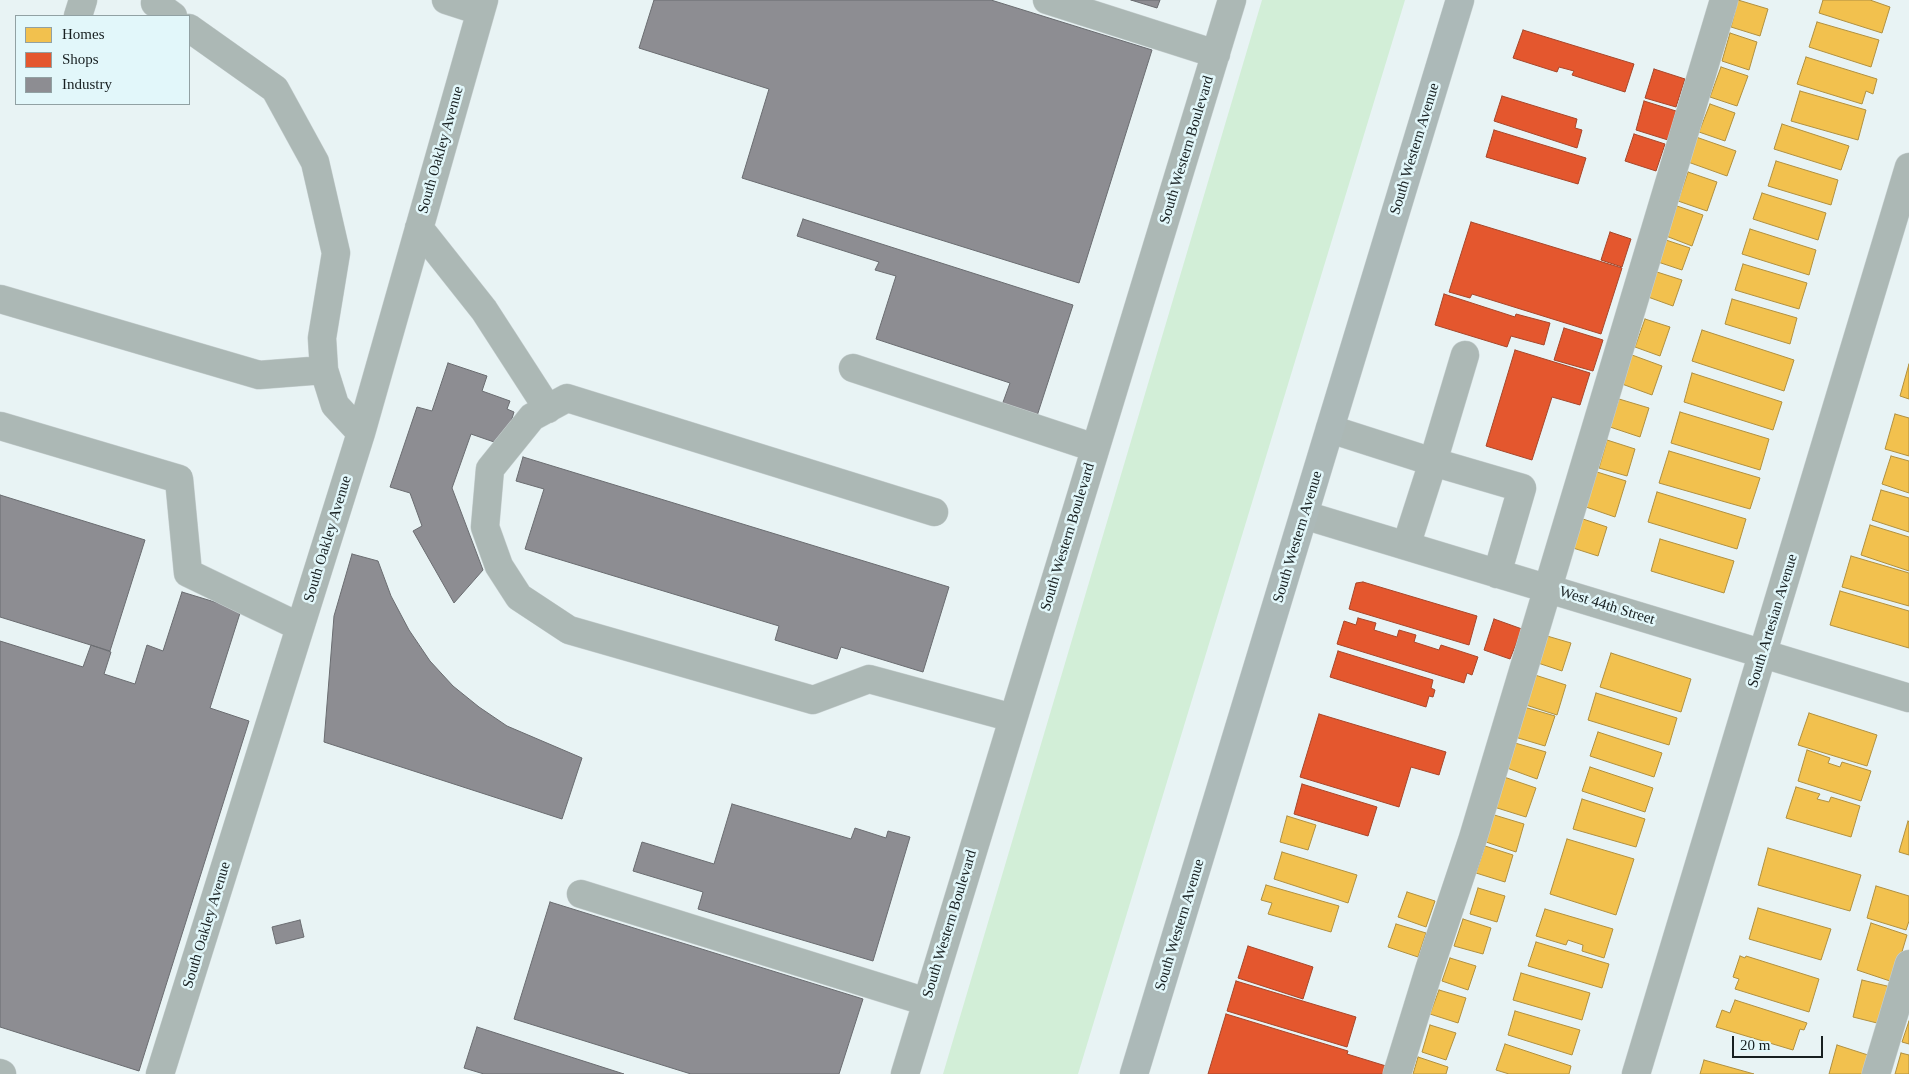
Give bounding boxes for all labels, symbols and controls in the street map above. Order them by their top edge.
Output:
legend [15,15,190,105]
text: Homes [62,26,105,42]
text: Shops [62,51,99,67]
street label: South Western Boulevard [1156,74,1218,226]
text: Industry [62,76,112,92]
street label: South Western Avenue [1386,81,1444,217]
street label: South Oakley Avenue [414,84,468,216]
street label: South Western Boulevard [1037,461,1099,613]
street label: South Western Avenue [1269,469,1327,605]
street label: South Oakley Avenue [300,474,356,604]
street label: South Artesian Avenue [1744,552,1802,690]
street label: West 44th Street [1557,583,1657,629]
street label: South Western Boulevard [919,848,981,1000]
street label: South Western Avenue [1151,857,1209,993]
street label: South Oakley Avenue [179,860,235,990]
scale bar [1734,1026,1825,1058]
text: 20 m [1740,1037,1770,1053]

